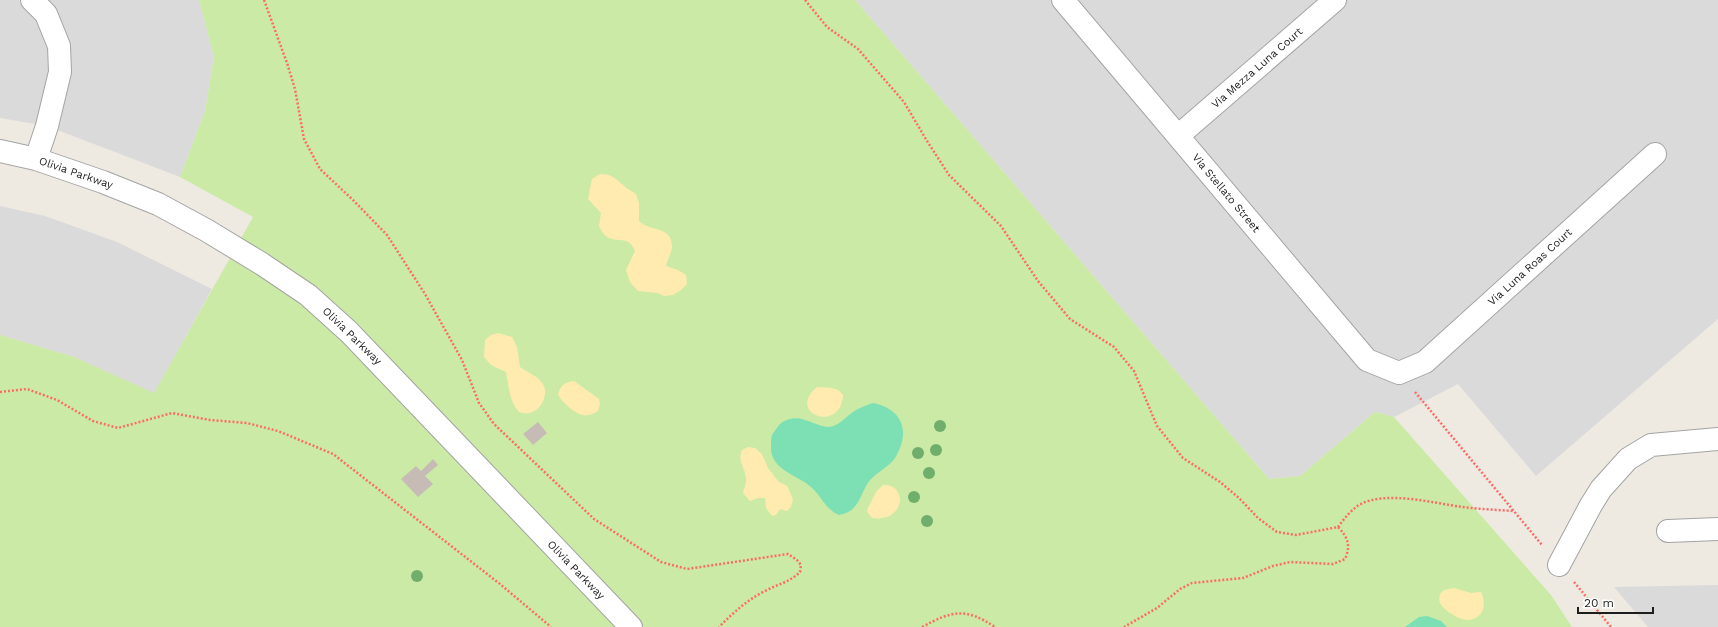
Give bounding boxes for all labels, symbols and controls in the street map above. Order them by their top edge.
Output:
street label: Via Mezza Luna Court [1209,25,1305,111]
street label: Via Stellato Street [1189,151,1263,235]
street label: Olivia Parkway [37,154,115,192]
street label: Via Luna Roas Court [1485,226,1575,308]
street label: Olivia Parkway [320,305,385,368]
street label: Olivia Parkway [545,538,608,603]
scale bar [1578,589,1653,615]
text: 20 m [1584,596,1614,610]

